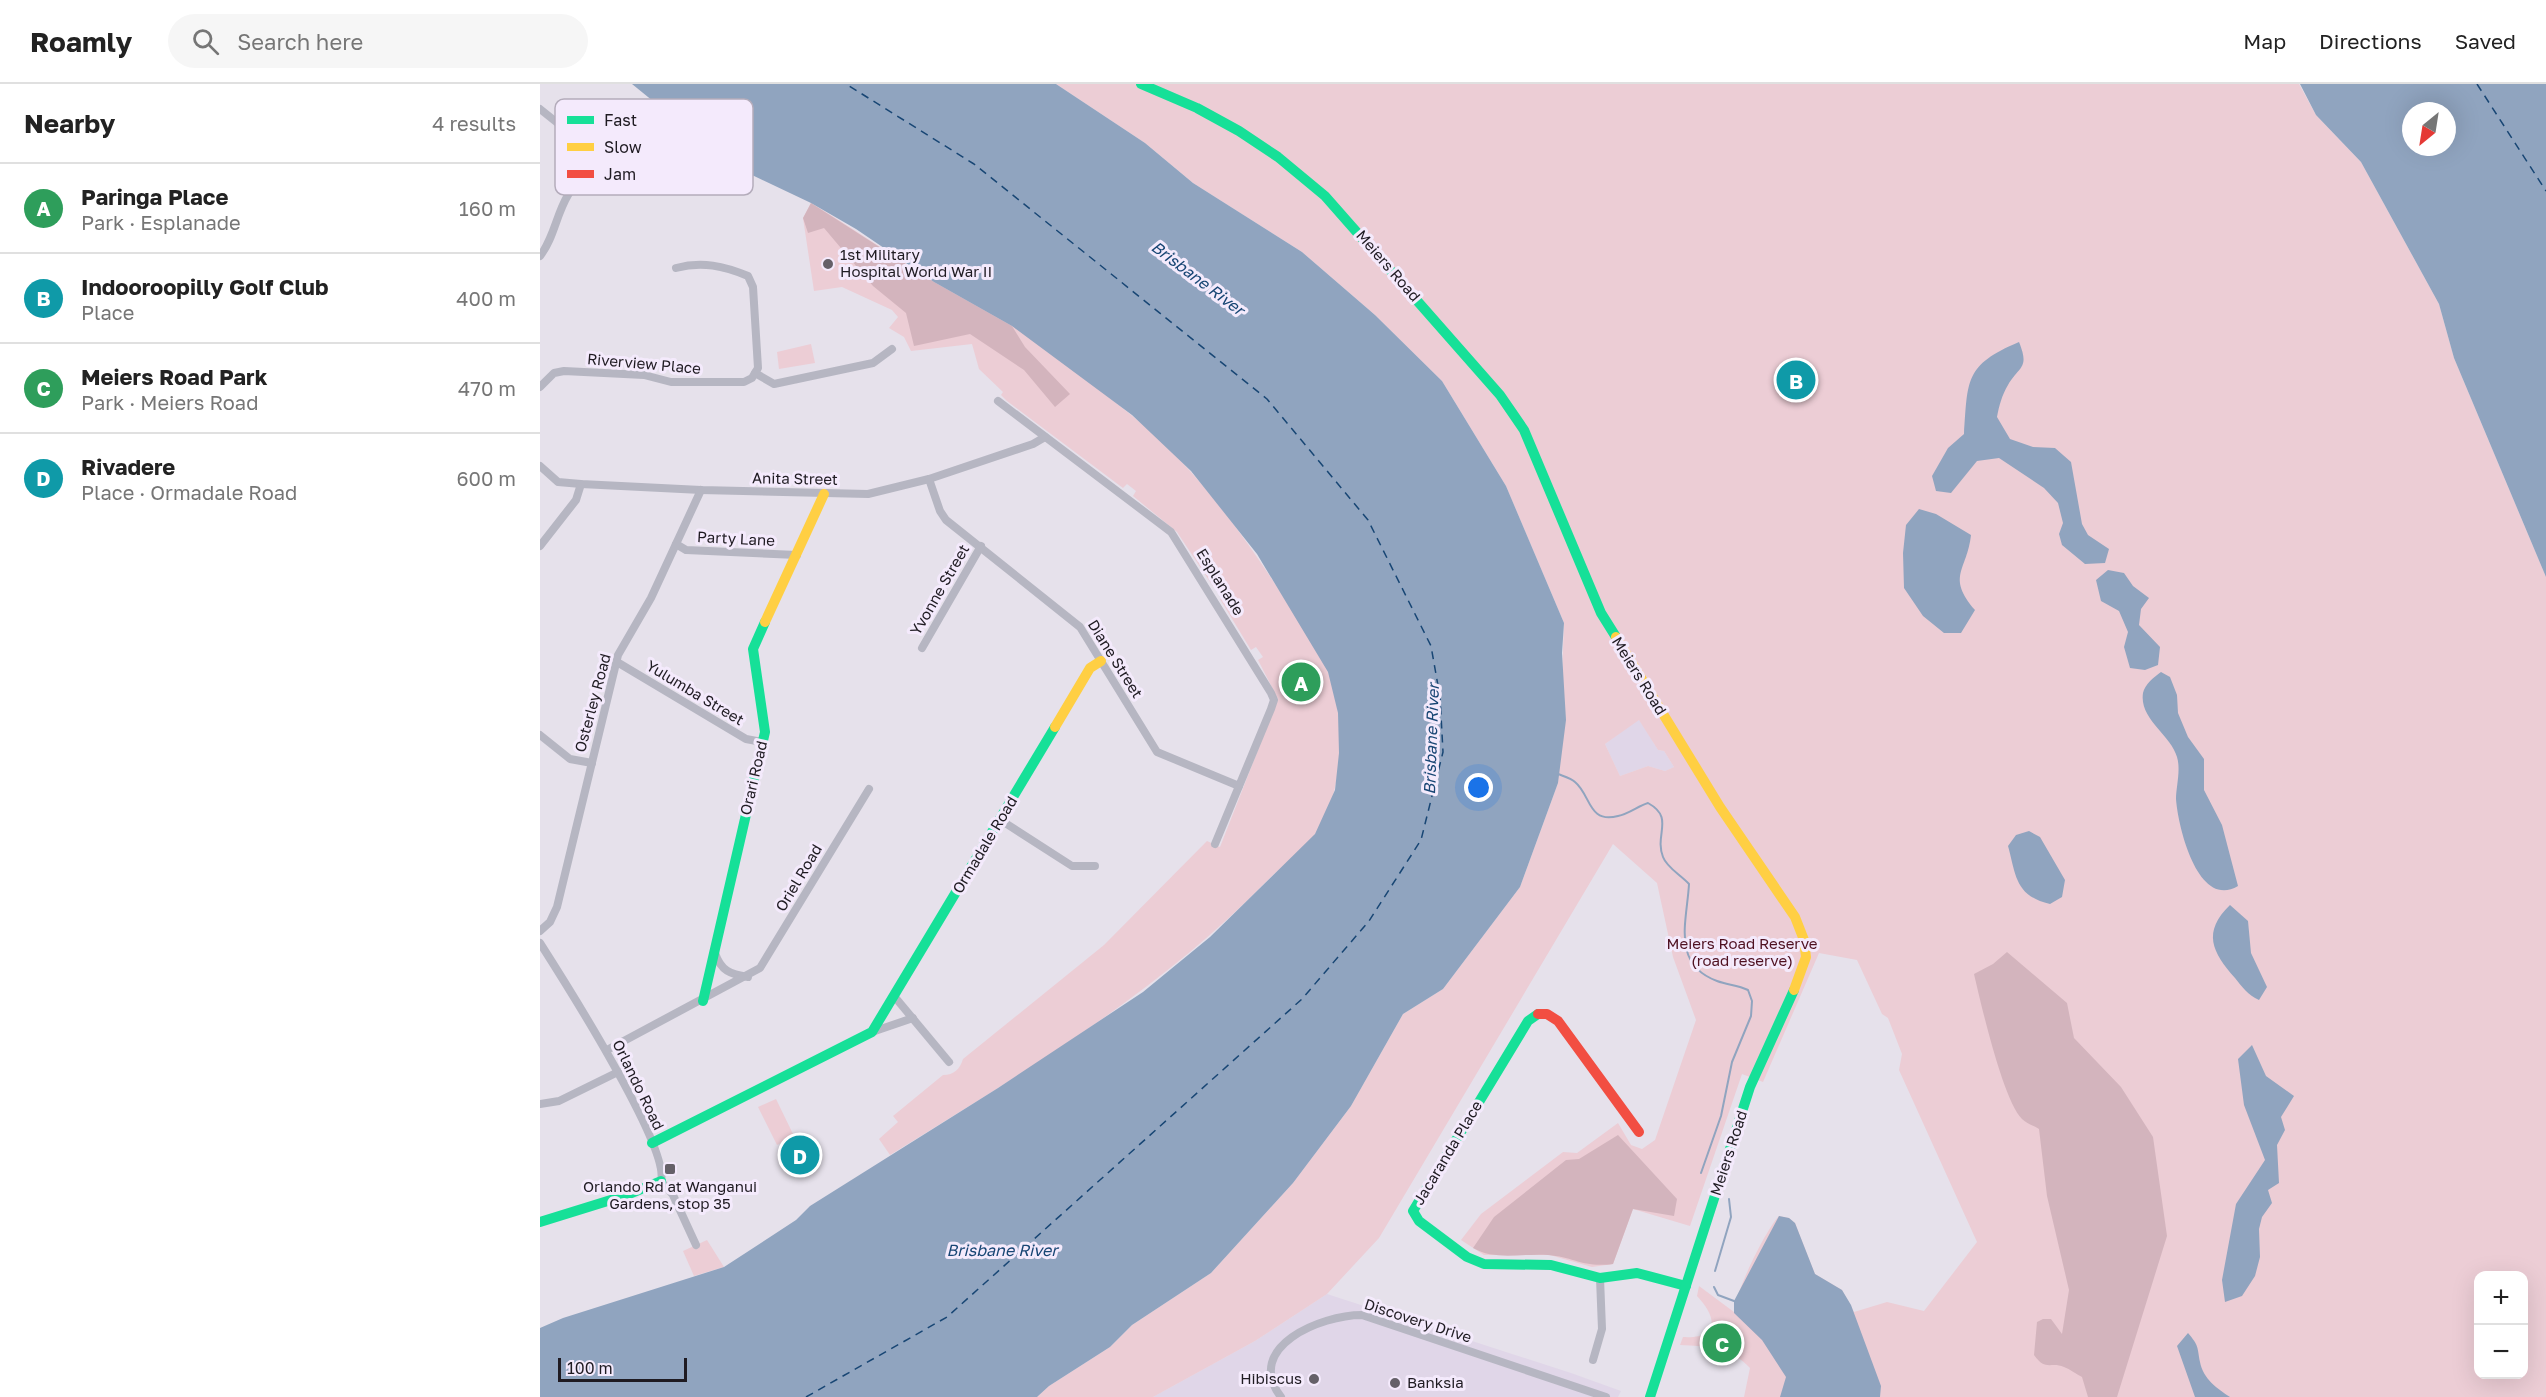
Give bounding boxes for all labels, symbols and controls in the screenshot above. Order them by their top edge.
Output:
search box [168,14,588,68]
text: Roamly [30,25,132,58]
icon: search [189,25,222,58]
text: Search here [237,28,363,55]
text: Map [2243,28,2286,54]
text: Directions [2319,28,2422,54]
text: Saved [2455,28,2516,54]
legend [555,99,753,195]
north arrow [2402,102,2456,156]
text: Nearby [24,108,115,139]
text: Fast [604,110,637,130]
text: 4 results [432,111,516,135]
text: Slow [604,137,642,157]
text: Jam [604,164,636,184]
text: Paringa Place [81,183,228,210]
text: A [36,196,51,220]
text: 160 m [459,196,516,220]
text: Park · Esplanade [81,210,241,234]
street label: Meiers Road [1353,226,1425,305]
water label: Brisbane River [1148,237,1251,321]
place label: 1st Military Hospital World War II [840,245,992,280]
marker: 1st Military Hospital World War II [821,257,835,271]
text: Indooroopilly Golf Club [81,273,328,300]
text: B [36,286,51,310]
text: 400 m [456,286,516,310]
text: Place [81,300,134,324]
street label: Riverview Place [586,349,702,377]
pin: B [1776,358,1816,402]
text: Meiers Road Park [81,363,267,390]
text: C [36,376,51,400]
text: 470 m [458,376,516,400]
text: Park · Meiers Road [81,390,258,414]
text: Rivadere [81,453,175,480]
text: D [36,466,51,490]
text: 600 m [456,466,516,490]
street label: Anita Street [752,468,838,488]
text: Place · Ormadale Road [81,480,297,504]
street label: Party Lane [697,527,776,549]
street label: Yvonne Street [906,541,972,638]
street label: Esplanade [1193,545,1249,618]
street label: Diane Street [1085,616,1147,701]
street label: Meiers Road [1609,633,1671,718]
street label: Osterley Road [570,651,614,754]
street label: Yulumba Street [643,656,748,728]
pin: A [1282,660,1320,704]
water label: Brisbane River [1419,680,1443,795]
street label: Orari Road [736,739,770,817]
your location [1464,773,1493,802]
street label: Ormadale Road [948,793,1020,896]
street label: Oriel Road [771,841,825,914]
park label: Meiers Road Reserve (road reserve) [1667,934,1818,969]
street label: Orlando Road [609,1036,669,1133]
street label: Jacaranda Place [1409,1097,1485,1208]
street label: Meiers Road [1706,1108,1750,1198]
pin: D [780,1132,820,1178]
marker: Orlando Rd at Wanganui Gardens, stop 35 [663,1162,677,1176]
place label: Orlando Rd at Wanganui Gardens, stop 35 [583,1177,757,1212]
water label: Brisbane River [946,1240,1060,1260]
map controls [2474,1271,2528,1379]
button: + [2474,1271,2528,1325]
street label: Discovery Drive [1362,1294,1475,1346]
pin: C [1702,1320,1742,1366]
button: − [2474,1325,2528,1379]
scale bar [558,1355,687,1382]
text: 100 m [567,1358,613,1378]
place label: Hibiscus [1240,1369,1302,1387]
marker: Hibiscus [1307,1372,1321,1386]
place label: Banksia [1407,1373,1464,1391]
marker: Banksia [1388,1376,1402,1390]

